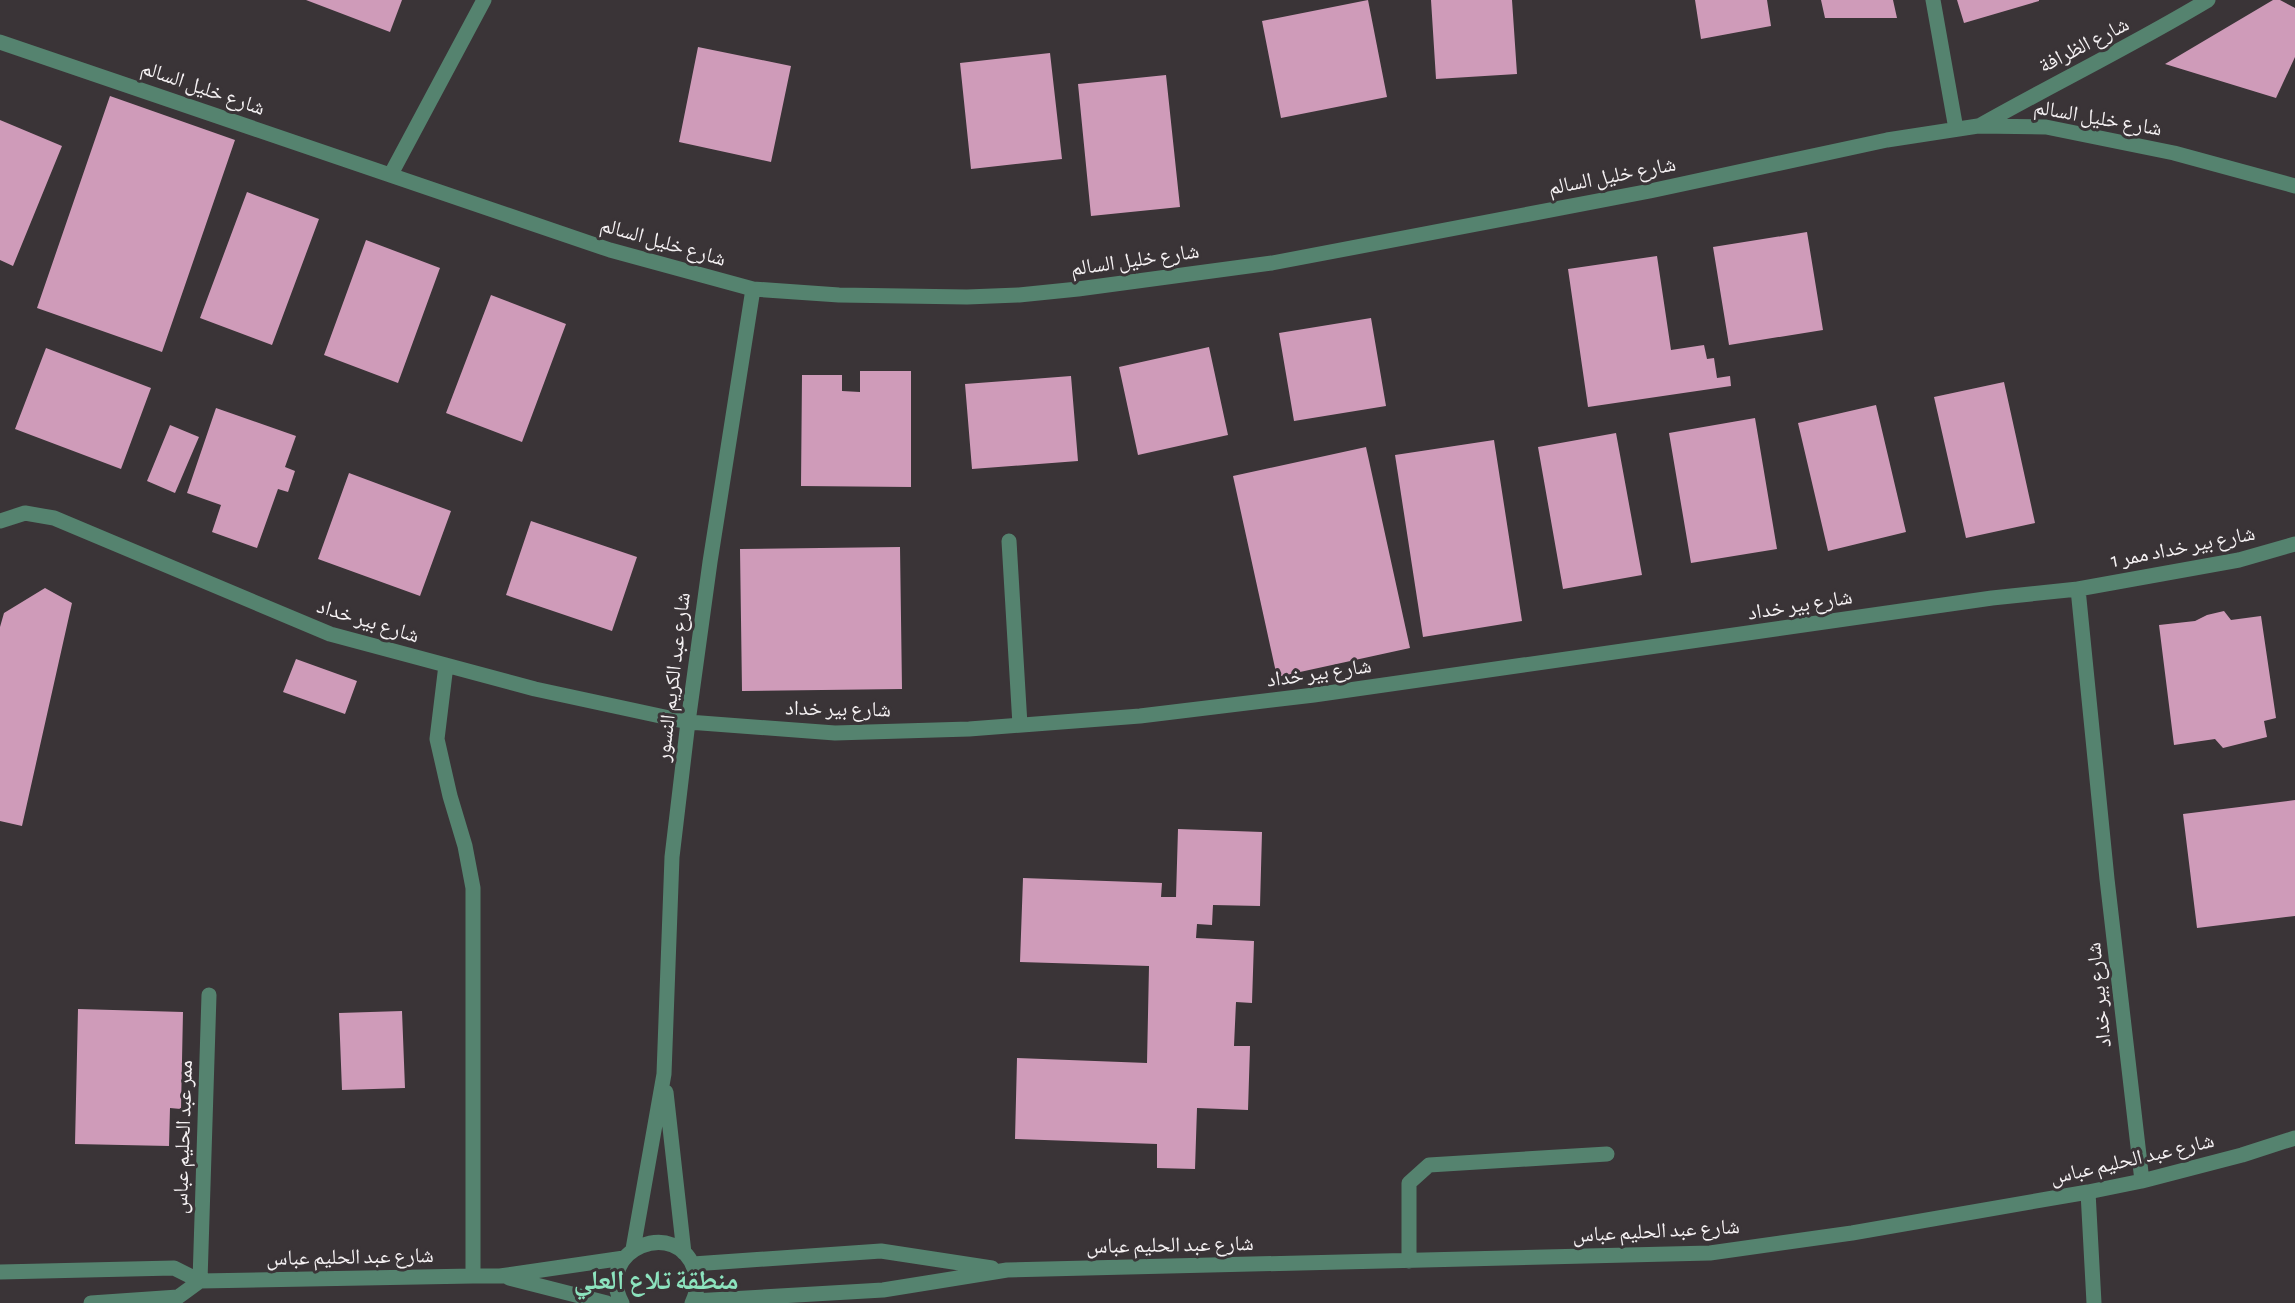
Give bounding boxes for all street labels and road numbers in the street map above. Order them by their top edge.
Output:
street label: شارع الظرافة [2036,13,2133,78]
street label: شارع خليل السالم [137,57,268,122]
street label: شارع خليل السالم [2032,96,2164,143]
street label: شارع خليل السالم [1546,153,1678,202]
street label: شارع خليل السالم [597,214,728,273]
street label: شارع خليل السالم [1069,241,1201,282]
street label: شارع بير خداد ممر 1 [2109,523,2257,573]
street label: شارع بير خداد [1746,586,1854,626]
street label: شارع عبد الكريم النسور [652,591,697,764]
street label: شارع بير خداد [314,596,422,648]
street label: شارع بير خداد [1265,655,1373,693]
street label: شارع بير خداد [785,698,891,722]
street label: شارع بير خداد [2083,941,2117,1049]
street label: ممر عبد الحليم عباس [170,1059,199,1215]
street label: شارع عبد الحليم عباس [2048,1130,2217,1191]
street label: شارع عبد الحليم عباس [1572,1216,1740,1249]
street label: شارع عبد الحليم عباس [1086,1233,1254,1260]
street label: شارع عبد الحليم عباس [266,1245,434,1272]

